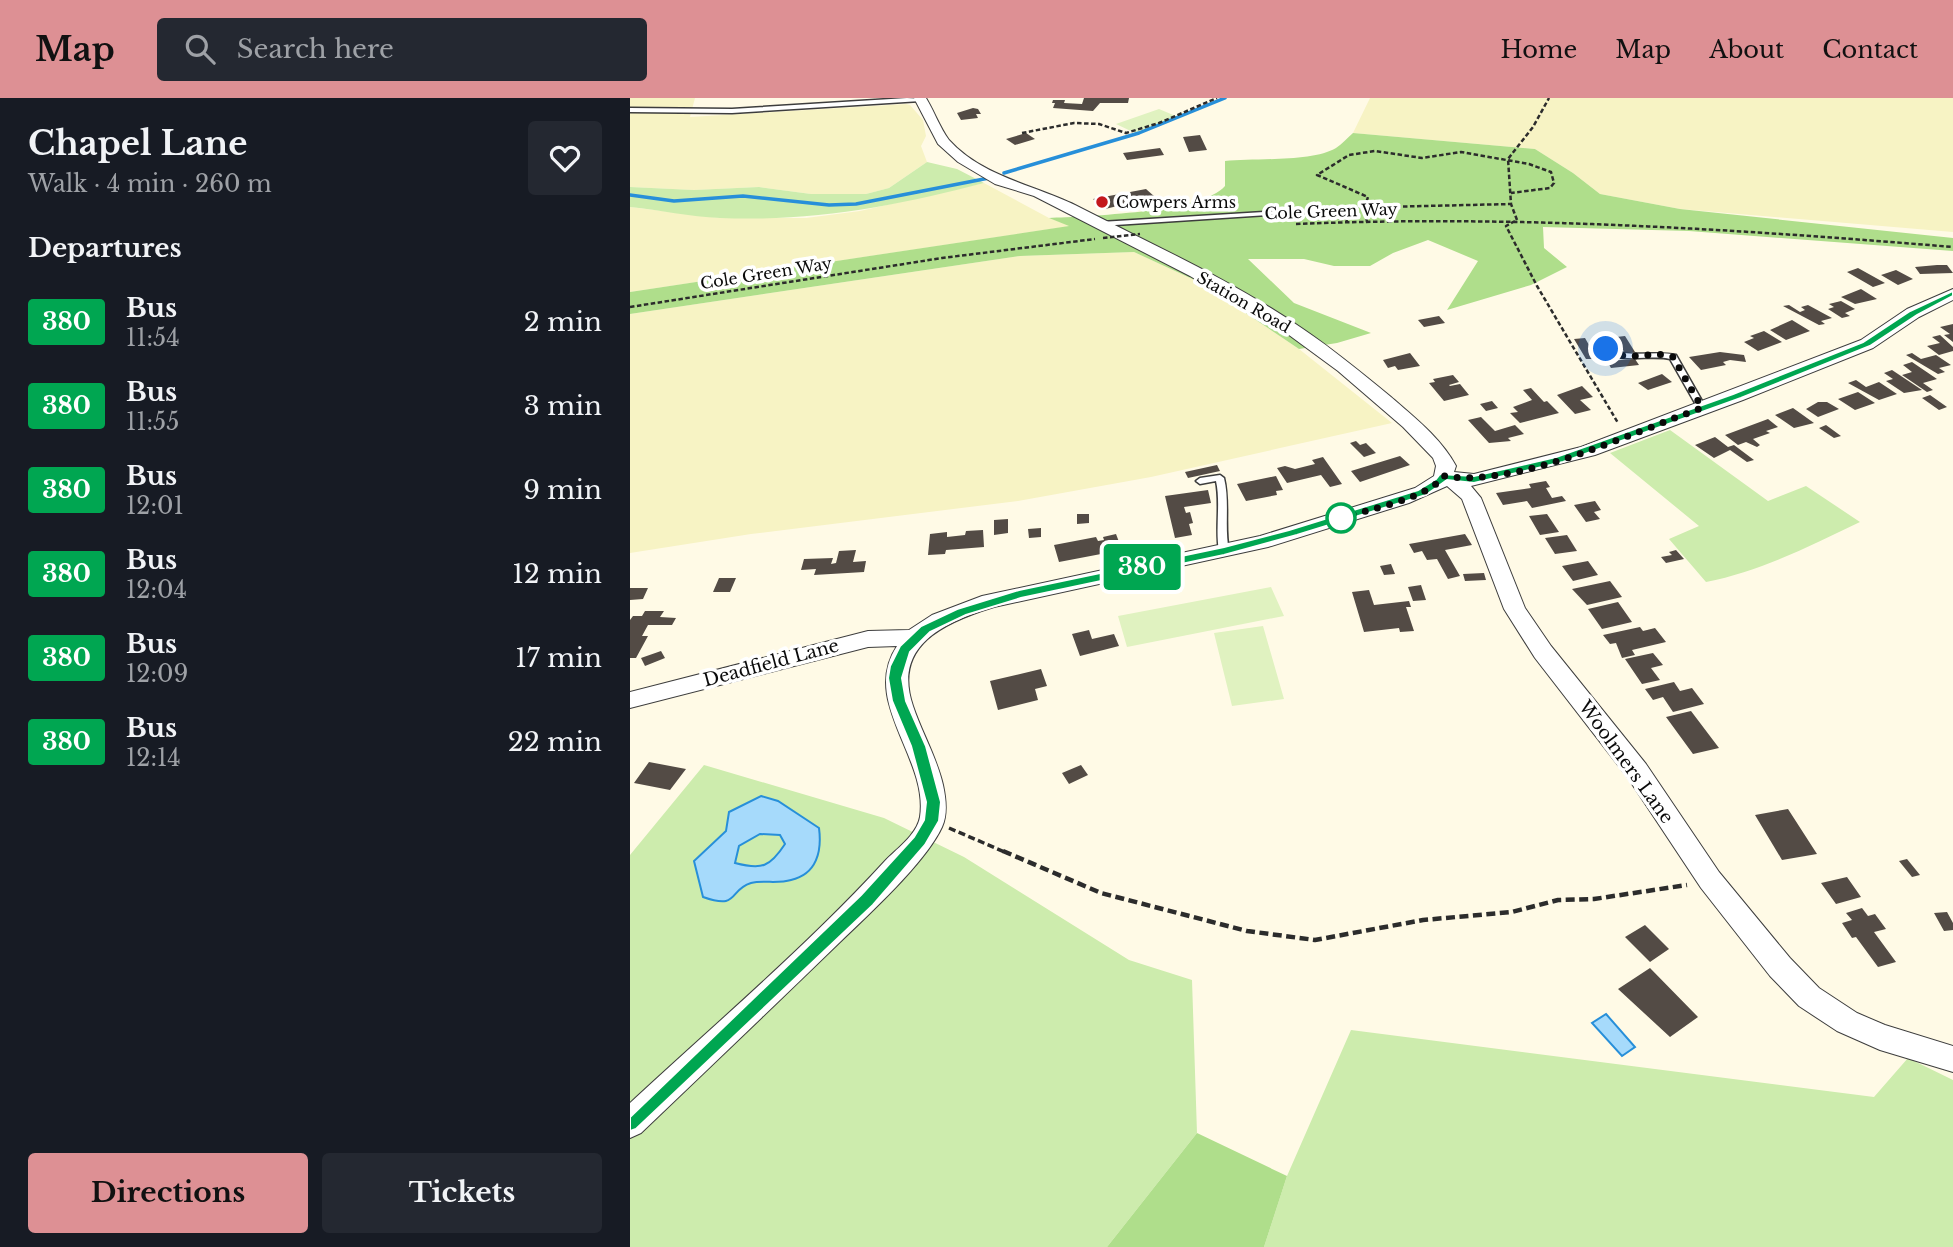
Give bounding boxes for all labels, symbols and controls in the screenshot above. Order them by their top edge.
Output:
search box [157,18,647,81]
text: Map [35,29,115,70]
icon: search [181,30,219,68]
text: Search here [237,33,394,65]
text: Home [1501,35,1577,64]
text: Map [1615,35,1671,64]
text: About [1709,35,1784,64]
text: Contact [1822,35,1918,64]
button: heart [528,121,602,195]
text: Chapel Lane [28,123,248,164]
text: Walk · 4 min · 260 m [28,170,272,198]
place label: Cowpers Arms [1116,192,1236,212]
marker: Cowpers Arms [1094,194,1110,210]
street label: Cole Green Way [1264,199,1399,223]
text: Departures [28,232,182,264]
street label: Cole Green Way [699,253,834,293]
street label: Station Road [1193,267,1295,337]
text: Bus [126,292,177,324]
text: 2 min [524,306,602,338]
text: 380 [42,307,91,336]
text: 11:54 [126,324,180,352]
your location [1588,331,1623,366]
text: Bus [126,376,177,408]
text: 3 min [524,390,602,422]
text: 380 [42,391,91,420]
text: 11:55 [126,408,179,436]
text: Bus [126,460,177,492]
text: 9 min [523,474,602,506]
text: 380 [42,475,91,504]
text: 12:01 [126,492,184,520]
unlabelled marker [1326,503,1356,533]
text: Bus [126,544,177,576]
line badge: 380 [1102,544,1182,590]
text: 380 [1118,552,1166,581]
text: 12 min [512,558,602,590]
text: 380 [42,559,91,588]
text: 12:04 [126,576,187,604]
text: Bus [126,628,177,660]
street label: Deadfield Lane [701,634,841,692]
text: 17 min [515,642,602,674]
text: 380 [42,643,91,672]
text: 12:09 [126,660,188,688]
street label: Woolmers Lane [1573,695,1678,828]
text: Bus [126,712,177,744]
text: 22 min [508,726,602,758]
text: 380 [42,727,91,756]
text: 12:14 [126,744,181,772]
button: Directions [28,1153,308,1233]
button: Tickets [322,1153,602,1233]

